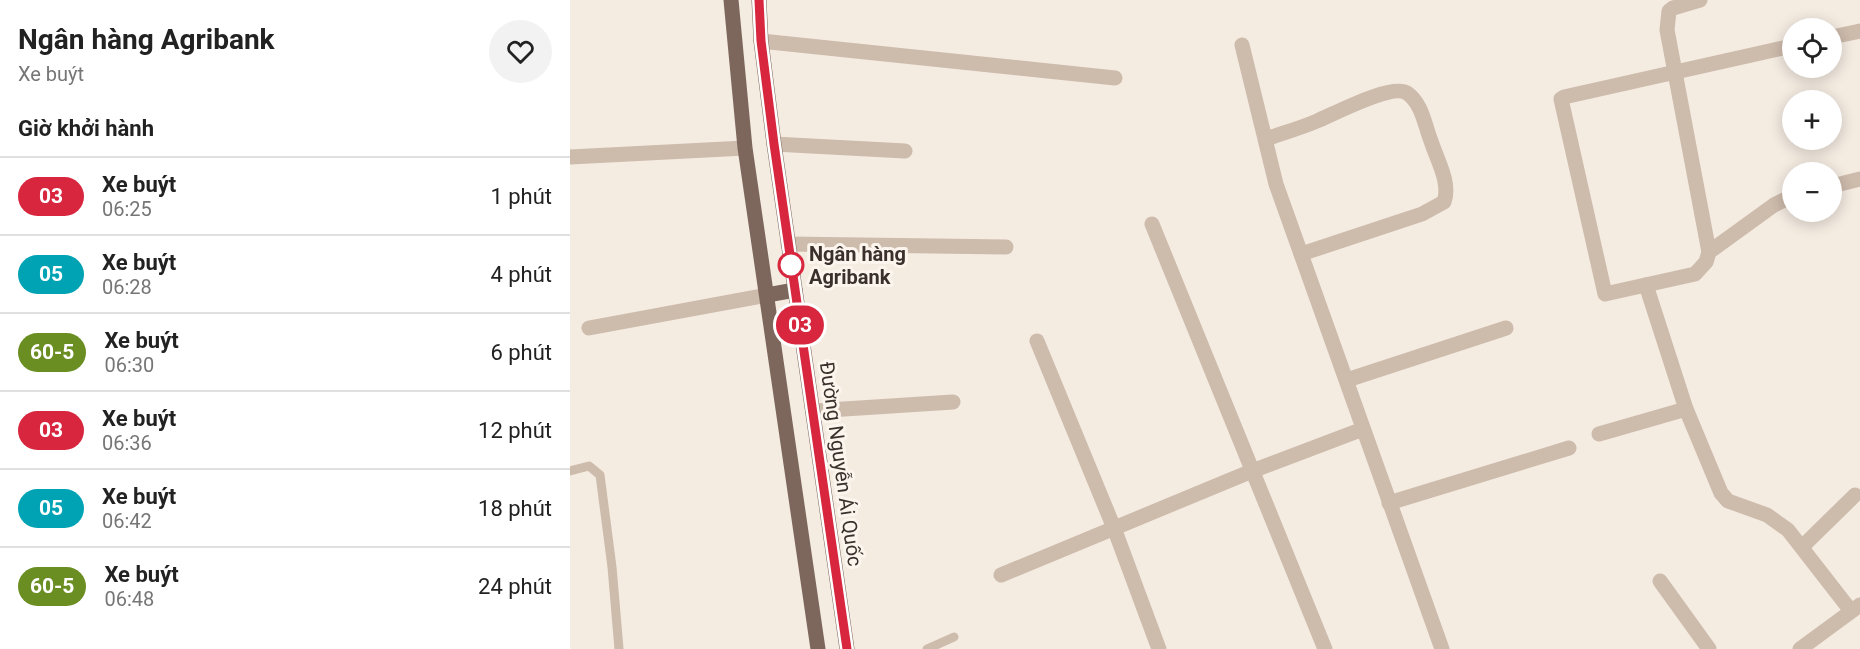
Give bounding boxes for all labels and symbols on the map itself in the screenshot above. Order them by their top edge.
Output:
place label: Ngân hàng Agribank [809,242,906,289]
marker: Ngân hàng Agribank [778,252,804,278]
line badge: 03 [773,306,827,344]
street label: Đường Nguyễn Ái Quốc [815,360,867,568]

